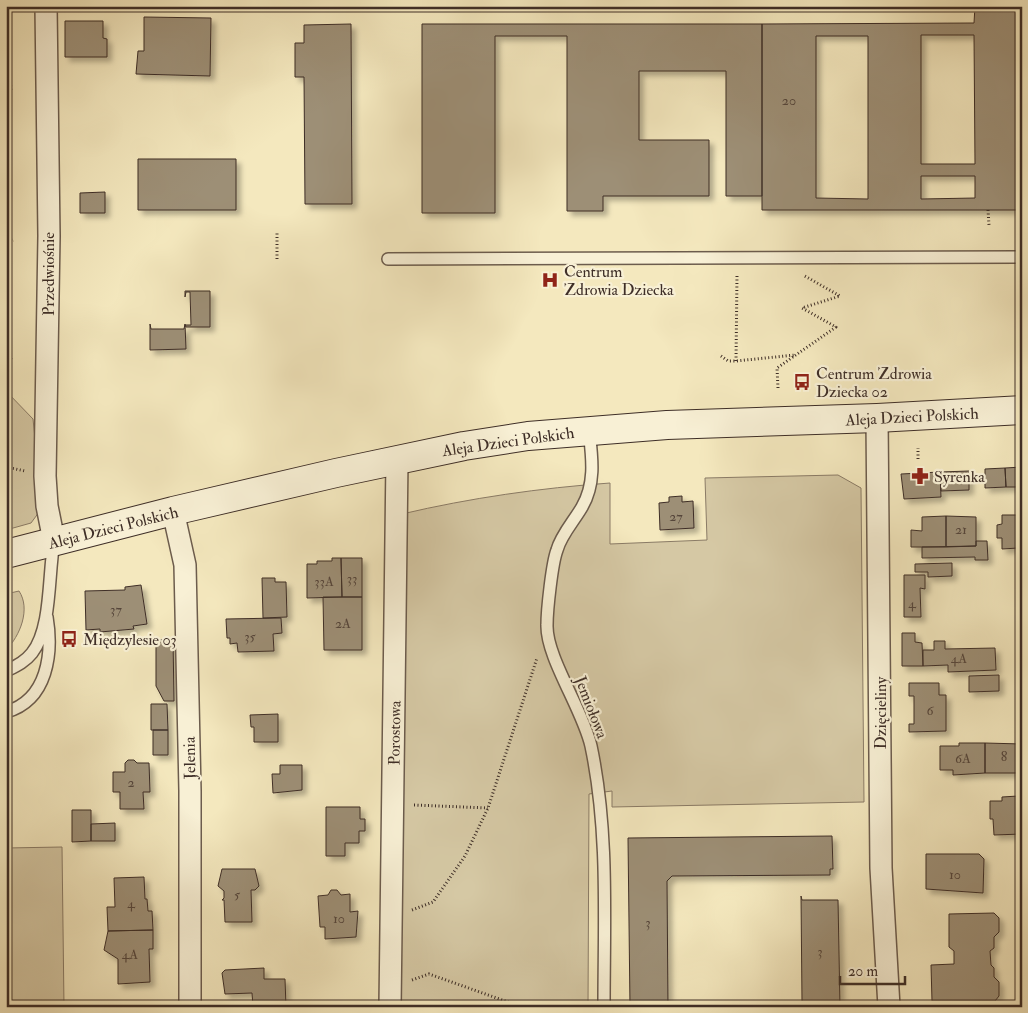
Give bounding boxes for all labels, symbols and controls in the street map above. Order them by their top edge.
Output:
house number: 20 [782,92,796,109]
street label: Przedwiośnie [39,232,59,316]
place label: Centrum Zdrowia Dziecka [564,262,674,300]
hospital icon: Centrum Zdrowia Dziecka [540,270,560,290]
place label: Centrum Zdrowia Dziecka 02 [816,364,932,402]
bus stop icon: Centrum Zdrowia Dziecka 02 [792,372,812,392]
street label: Aleja Dzieci Polskich [844,403,980,431]
street label: Aleja Dzieci Polskich [440,423,576,461]
pharmacy icon: Syrenka [910,466,930,486]
place label: Syrenka [934,467,985,487]
street label: Aleja Dzieci Polskich [45,502,181,554]
house number: 27 [669,508,683,525]
house number: 21 [955,521,967,538]
house number: 33 [347,570,357,587]
house number: 33A [314,573,334,590]
house number: 4 [908,595,917,612]
house number: 37 [110,601,122,618]
house number: 2A [335,615,351,632]
house number: 35 [244,628,257,645]
bus stop icon: Międzylesie 03 [59,629,79,649]
place label: Międzylesie 03 [83,630,177,650]
house number: 4A [951,650,967,667]
street label: Jemiołowa [569,672,612,742]
street label: Dzięcieliny [871,676,891,749]
street label: Porostowa [384,700,406,766]
house number: 6 [926,702,934,719]
street label: Jelenia [180,736,201,781]
house number: 8 [1001,748,1008,765]
house number: 6A [955,750,971,767]
house number: 2 [127,774,135,791]
house number: 10 [949,866,961,883]
house number: 5 [234,886,241,903]
house number: 4 [127,895,136,912]
house number: 10 [333,910,345,927]
house number: 3 [645,914,651,931]
house number: 3 [817,943,823,960]
house number: 4A [122,946,138,963]
scale bar [840,953,906,985]
text: 20 m [848,962,878,981]

